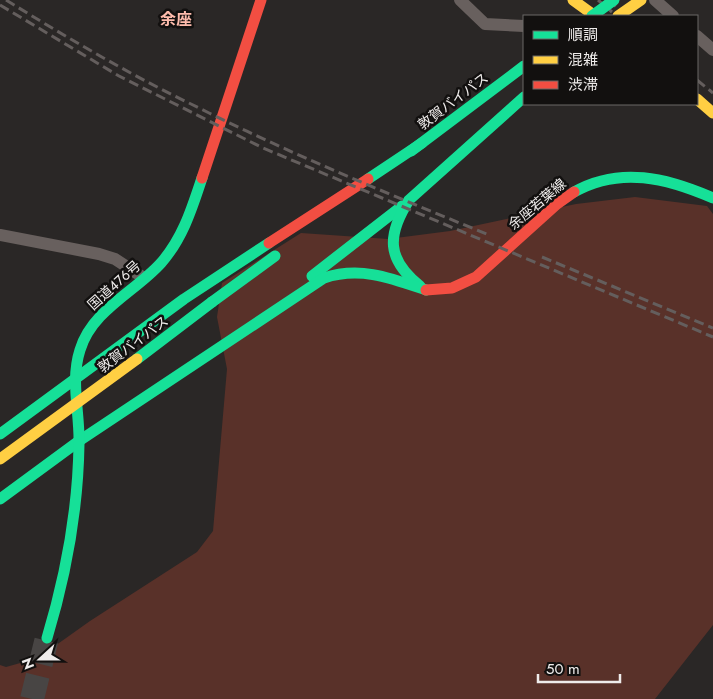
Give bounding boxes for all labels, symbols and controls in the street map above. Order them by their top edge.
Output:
district label: 余座 [160,8,192,31]
legend [523,15,698,105]
text: 順調 [568,24,598,46]
text: 混雑 [568,49,598,71]
street label: 敦賀バイパス [414,68,492,134]
text: 渋滞 [568,74,598,96]
street label: 余座若葉線 [504,174,570,234]
street label: 国道476号 [83,256,145,314]
street label: 敦賀バイパス [94,311,172,377]
north arrow [15,634,65,684]
scale bar [538,652,620,684]
text: N [17,655,39,672]
text: 50 m [546,658,580,680]

